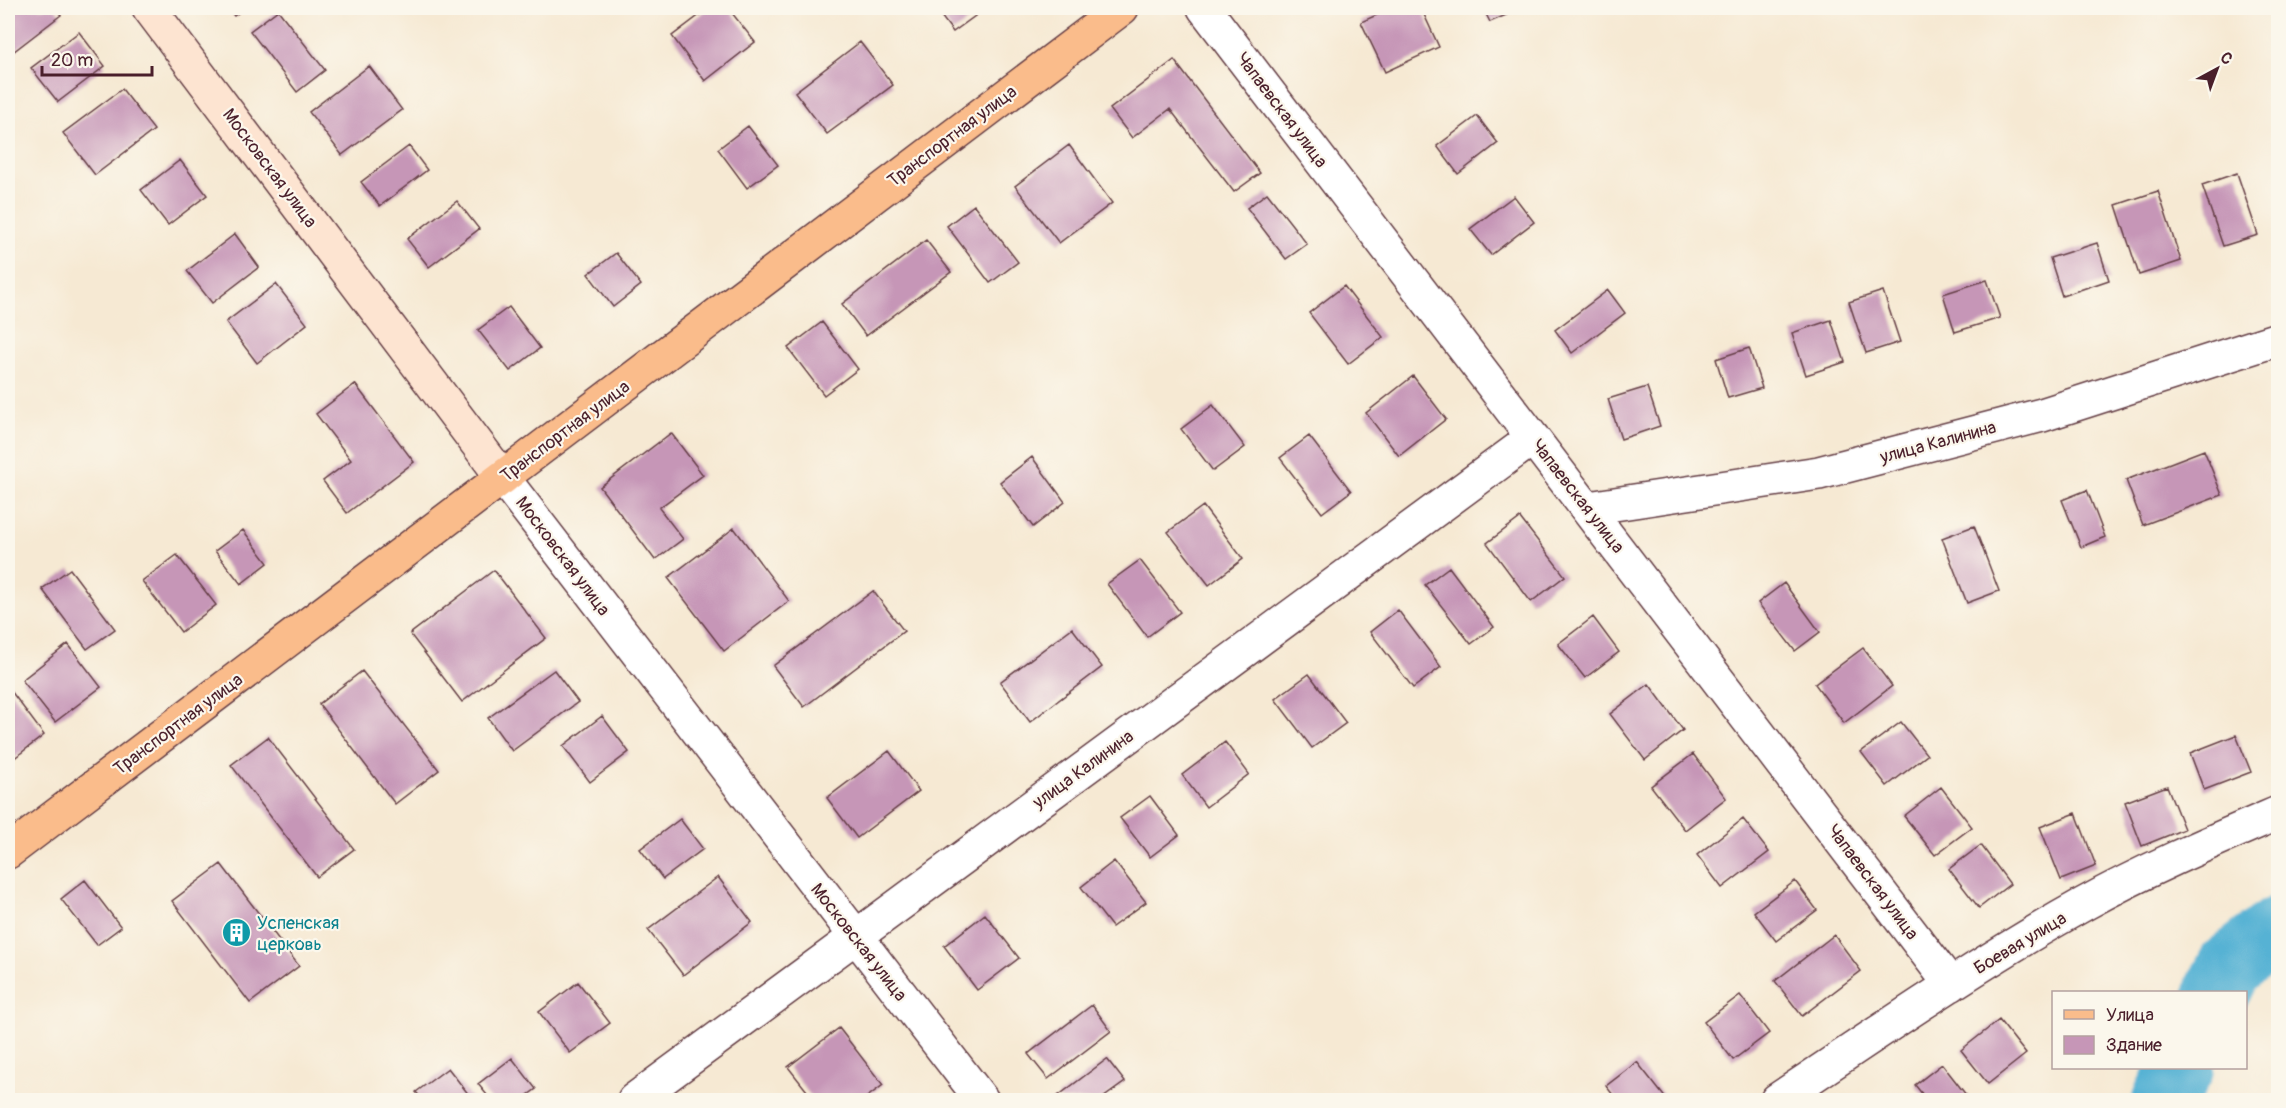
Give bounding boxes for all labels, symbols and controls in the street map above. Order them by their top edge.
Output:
scale bar [42,39,152,77]
north arrow [2187,39,2247,99]
street label: Чапаевская улица [1231,48,1332,172]
text: С [2216,48,2237,69]
text: 20 m [51,49,93,72]
street label: Транспортная улица [883,80,1021,192]
street label: Московская улица [217,104,322,233]
street label: Транспортная улица [496,375,634,487]
street label: улица Калинина [1877,416,1999,469]
street label: Чапаевская улица [1526,435,1629,558]
street label: Московская улица [510,492,615,621]
street label: Транспортная улица [109,668,247,780]
street label: улица Калинина [1027,725,1138,814]
street label: Чапаевская улица [1822,820,1923,944]
street label: Московская улица [805,879,912,1006]
street label: Боевая улица [1970,907,2071,980]
place label: Успенская церковь [257,912,339,956]
building icon: Успенская церковь [220,917,252,949]
legend [2052,991,2247,1069]
text: Улица [2106,1004,2154,1027]
text: Здание [2106,1034,2162,1057]

